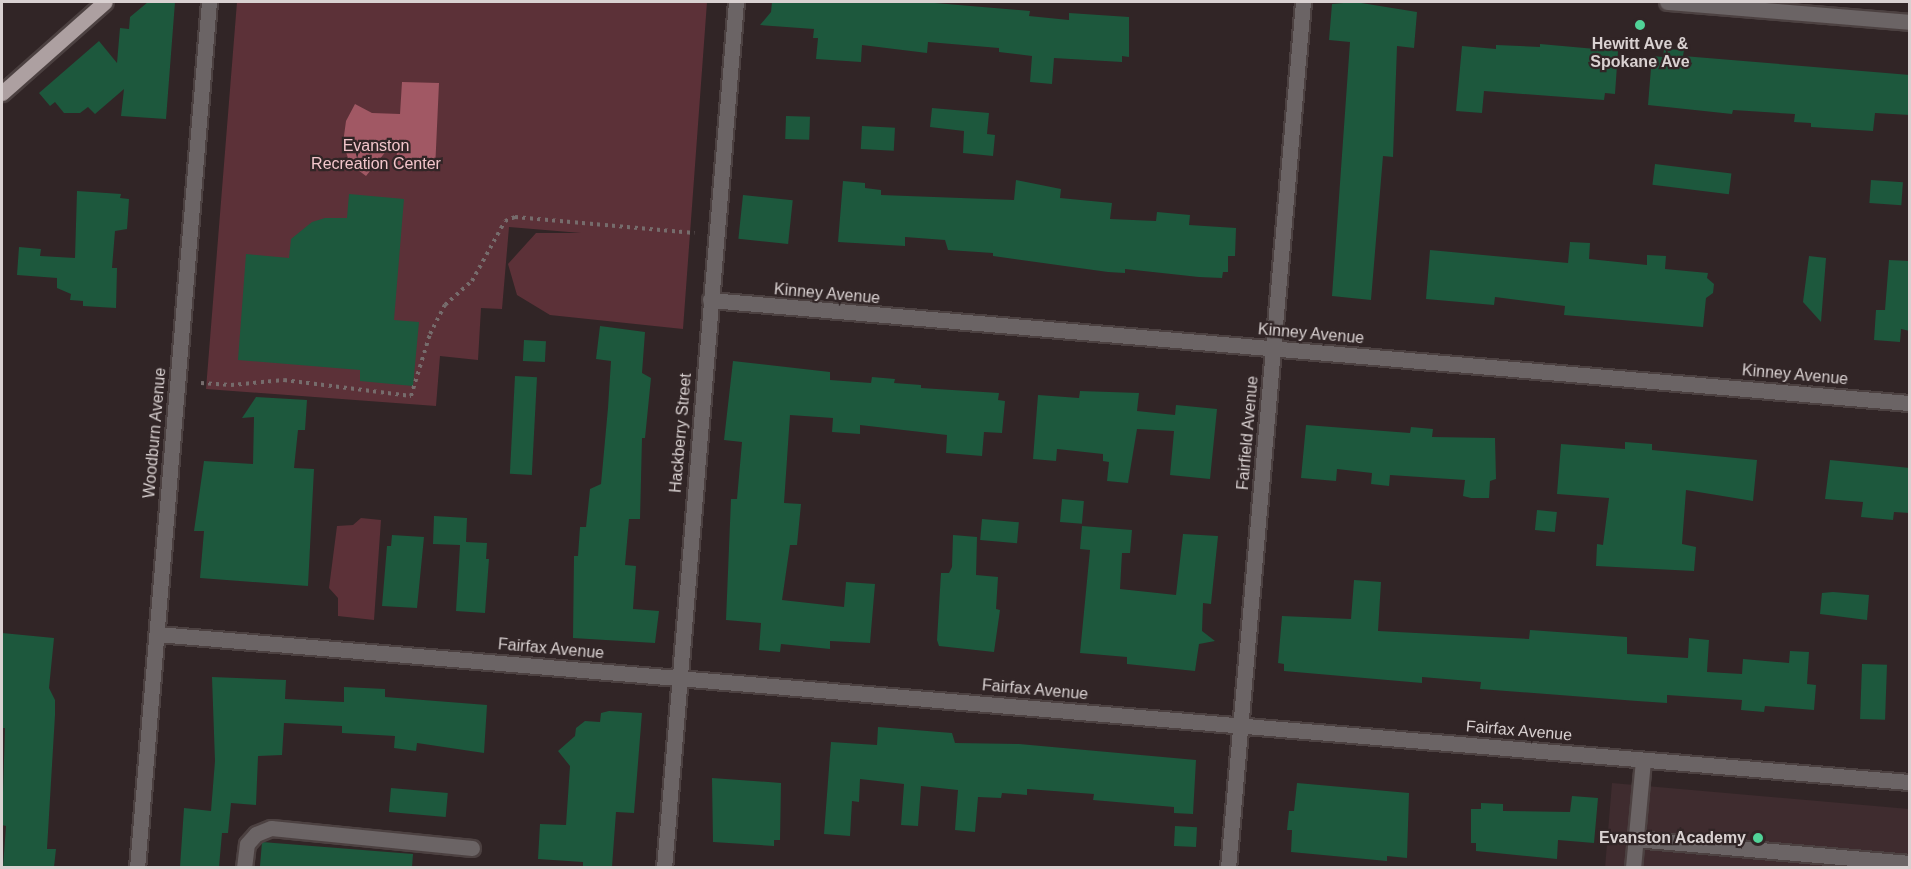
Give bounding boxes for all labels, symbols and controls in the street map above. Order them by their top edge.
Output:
marker: Hewitt Ave & Spokane Ave [1633,18,1647,32]
place label: Hewitt Ave & Spokane Ave [1590,34,1690,72]
park label: Evanston Recreation Center [311,136,441,174]
street label: Kinney Avenue [773,280,881,308]
street label: Kinney Avenue [1257,320,1365,348]
street label: Kinney Avenue [1741,361,1849,389]
street label: Woodburn Avenue [140,366,170,500]
street label: Hackberry Street [666,372,696,494]
street label: Fairfield Avenue [1233,375,1263,491]
street label: Fairfax Avenue [497,635,605,663]
street label: Fairfax Avenue [981,676,1089,704]
street label: Fairfax Avenue [1465,717,1573,745]
place label: Evanston Academy [1598,828,1746,848]
marker: Evanston Academy [1751,831,1765,845]

